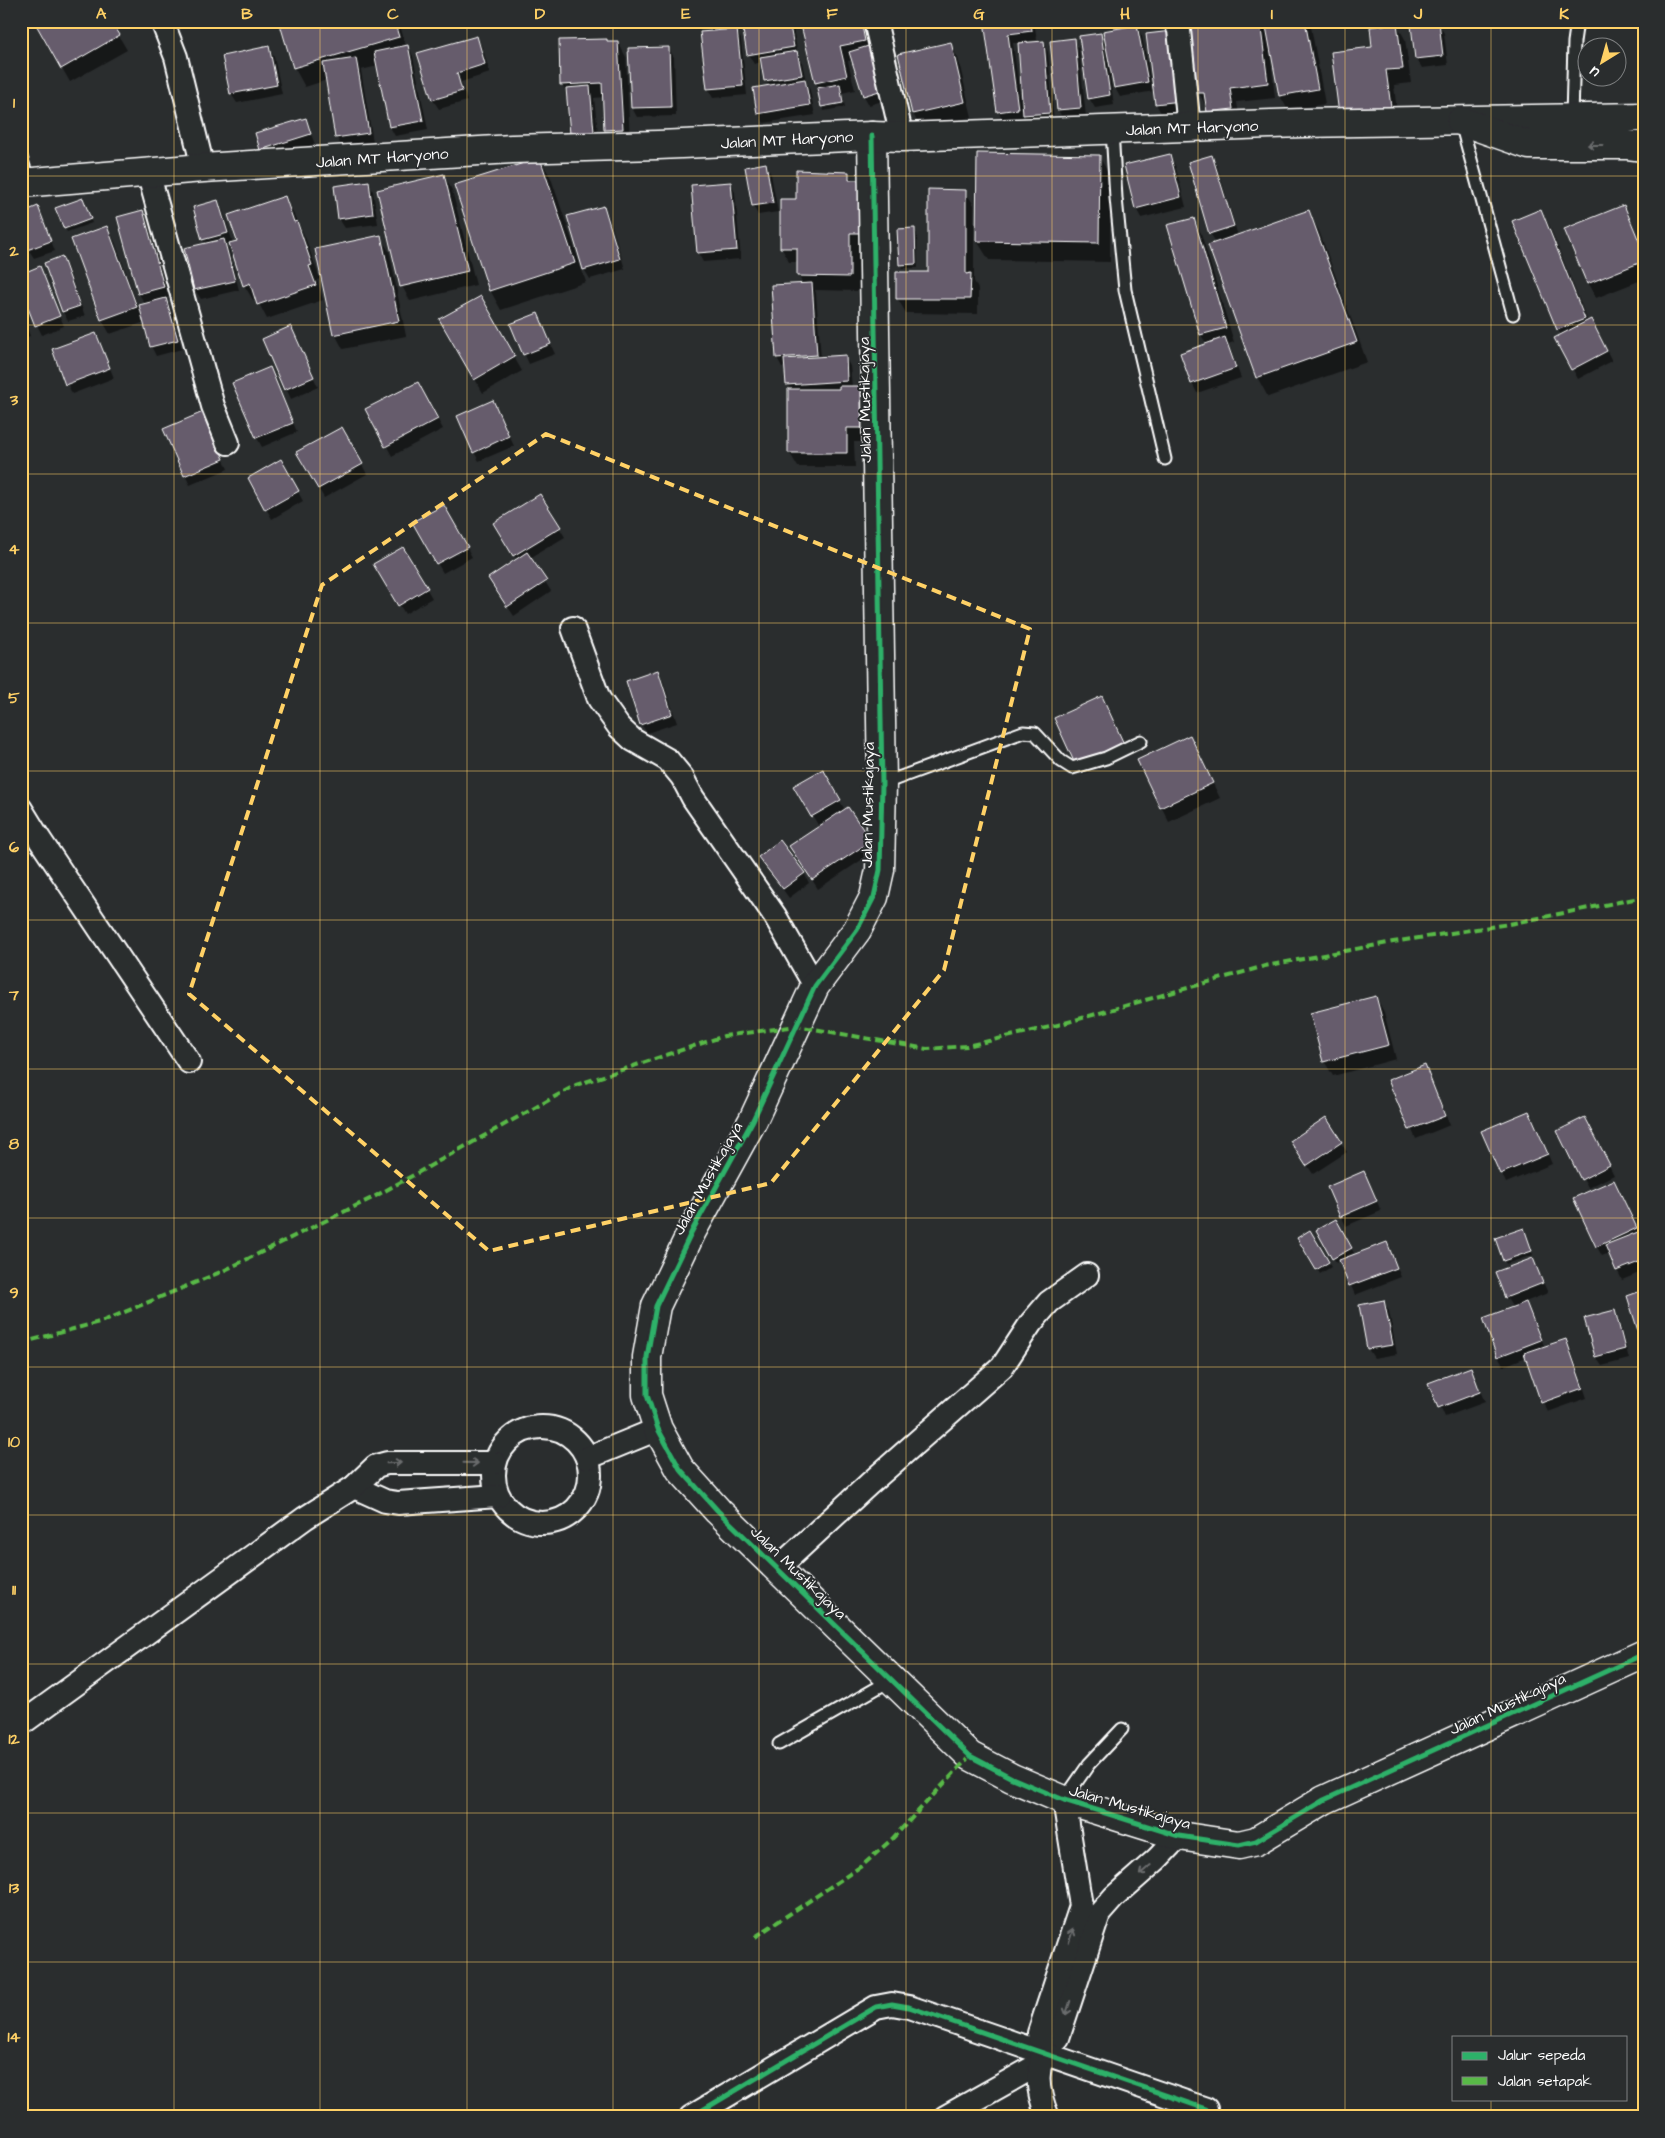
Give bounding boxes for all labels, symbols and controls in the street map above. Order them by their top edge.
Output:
text: A [96,3,107,25]
text: B [241,3,253,25]
text: C [387,3,399,25]
text: D [535,3,546,25]
text: E [681,3,691,25]
text: F [826,3,838,25]
text: G [973,3,985,25]
text: H [1120,3,1130,25]
text: I [1271,3,1273,25]
text: J [1413,3,1423,25]
text: K [1559,3,1569,25]
north arrow [1578,38,1628,88]
text: U [1586,61,1604,82]
text: 1 [13,92,16,114]
street label: Jalan MT Haryono [1125,115,1259,142]
street label: Jalan MT Haryono [720,126,854,155]
one-way arrow [1587,140,1604,150]
street label: Jalan MT Haryono [315,142,449,175]
text: 2 [8,240,19,262]
street label: Jalan Mustikajaya [853,337,878,463]
text: 3 [9,389,19,411]
text: 4 [9,538,20,560]
text: 5 [8,687,20,709]
street label: Jalan Mustikajaya [856,742,881,868]
text: 6 [9,836,19,858]
text: 7 [8,984,19,1006]
street label: Jalan Mustikajaya [668,1118,749,1239]
text: 8 [9,1133,20,1155]
text: 9 [9,1282,19,1304]
text: 10 [8,1431,20,1453]
one-way arrow [462,1458,479,1468]
one-way arrow [385,1459,401,1468]
street label: Jalan Mustikajaya [745,1521,851,1625]
text: 11 [12,1579,17,1601]
street label: Jalan Mustikajaya [1446,1667,1570,1741]
text: 12 [8,1728,20,1750]
street label: Jalan Mustikajaya [1066,1779,1193,1836]
one-way arrow [1138,1864,1151,1876]
text: 13 [9,1877,20,1899]
one-way arrow [1067,1929,1076,1944]
one-way arrow [1062,2000,1072,2016]
text: 14 [8,2026,21,2048]
legend [1452,2036,1628,2100]
text: Jalur sepeda [1498,2045,1586,2066]
text: Jalan setapak [1498,2071,1592,2092]

